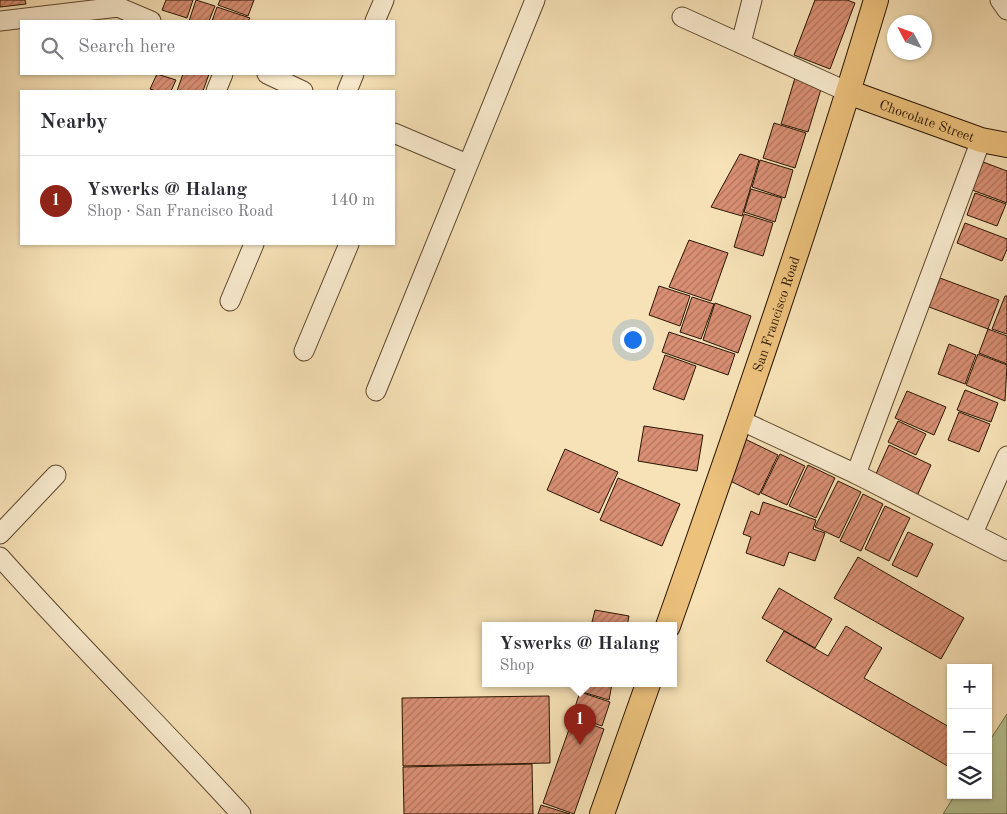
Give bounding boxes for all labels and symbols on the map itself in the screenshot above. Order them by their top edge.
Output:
north arrow [887,15,932,60]
street label: Chocolate Street [877,98,976,145]
street label: San Francisco Road [751,255,803,374]
your location [620,327,646,353]
pin: 1 [564,704,596,745]

